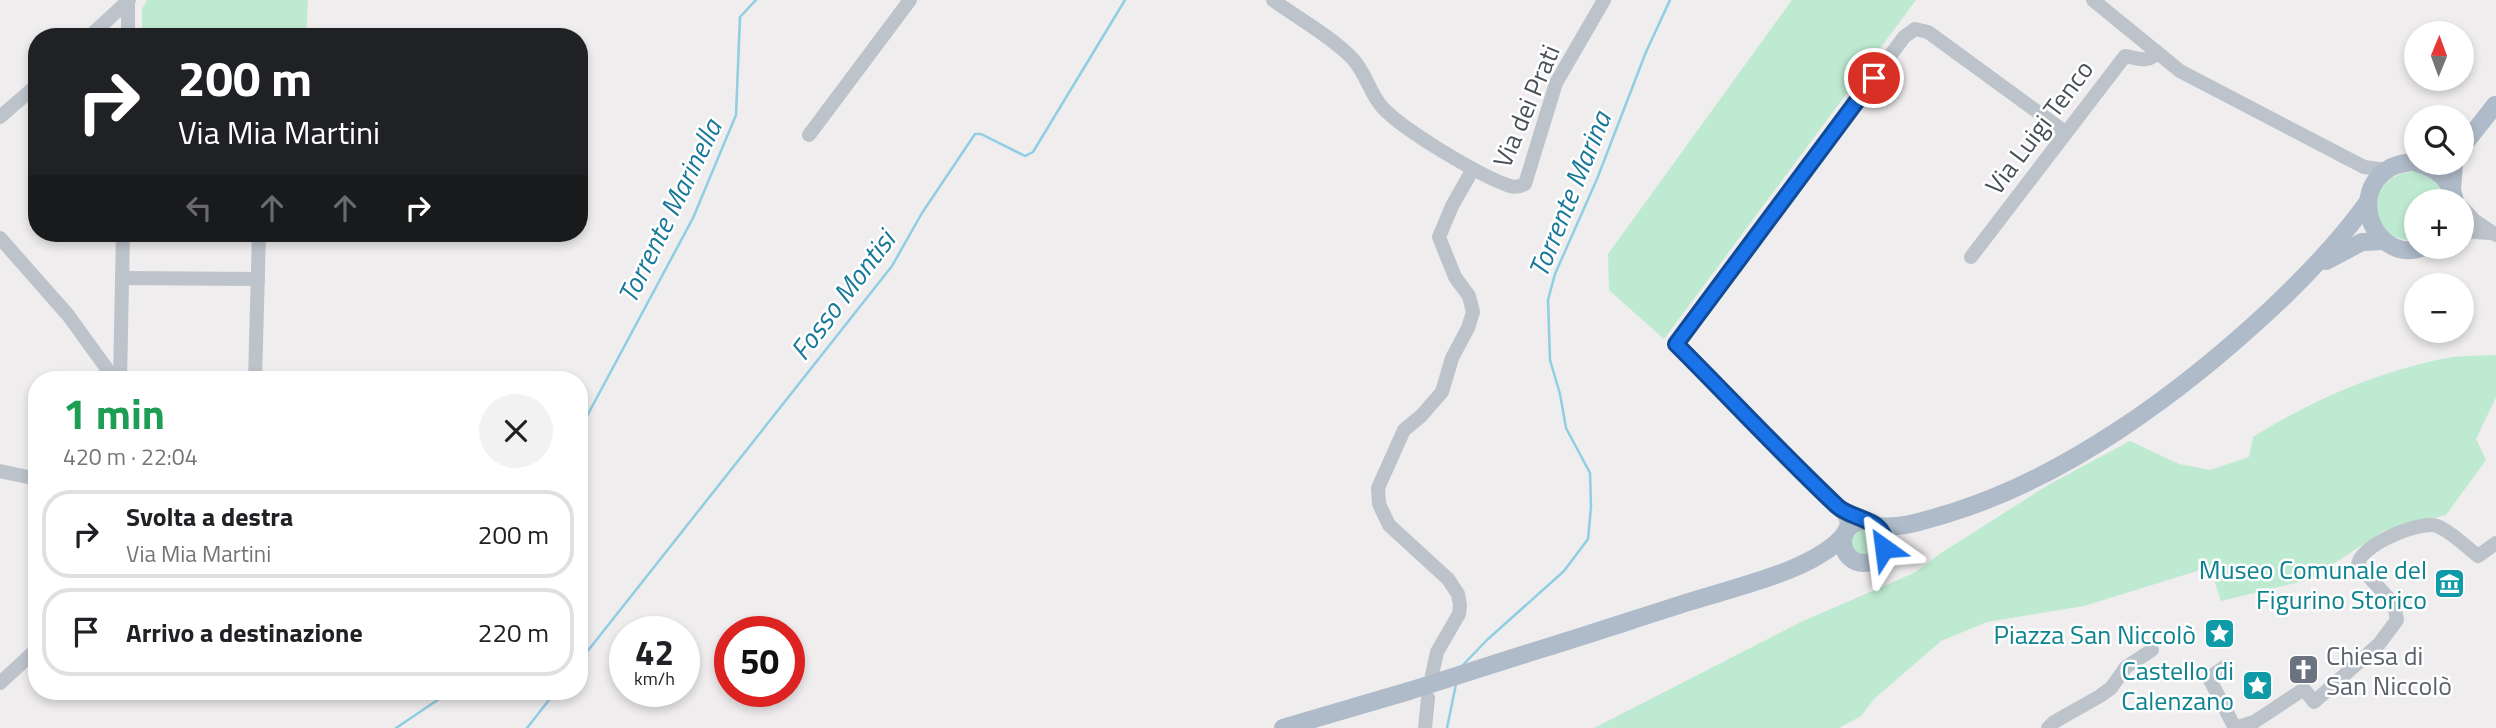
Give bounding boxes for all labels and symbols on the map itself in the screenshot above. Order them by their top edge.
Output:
north arrow [2404,21,2474,91]
street label: Via dei Prati [1483,38,1569,174]
pin [1844,48,1904,108]
street label: Via Luigi Tenco [1975,52,2103,202]
water label: Torrente Marina [1516,103,1622,283]
water label: Torrente Marinella [606,110,733,310]
water label: Fosso Montisi [779,218,907,369]
position arrow [1847,511,1921,585]
place label: Museo Comunale del Figurino Storico [2199,550,2427,619]
museum icon: Museo Comunale del Figurino Storico [2433,567,2467,601]
place label: Piazza San Niccolò [1994,615,2196,654]
speed limit sign: 50 [714,616,805,707]
place icon: Piazza San Niccolò [2202,617,2236,651]
place label: Chiesa di San Niccolò [2326,636,2452,705]
place label: Castello di Calenzano [2121,651,2234,720]
church icon: Chiesa di San Niccolò [2286,653,2320,687]
place icon: Castello di Calenzano [2240,668,2274,702]

